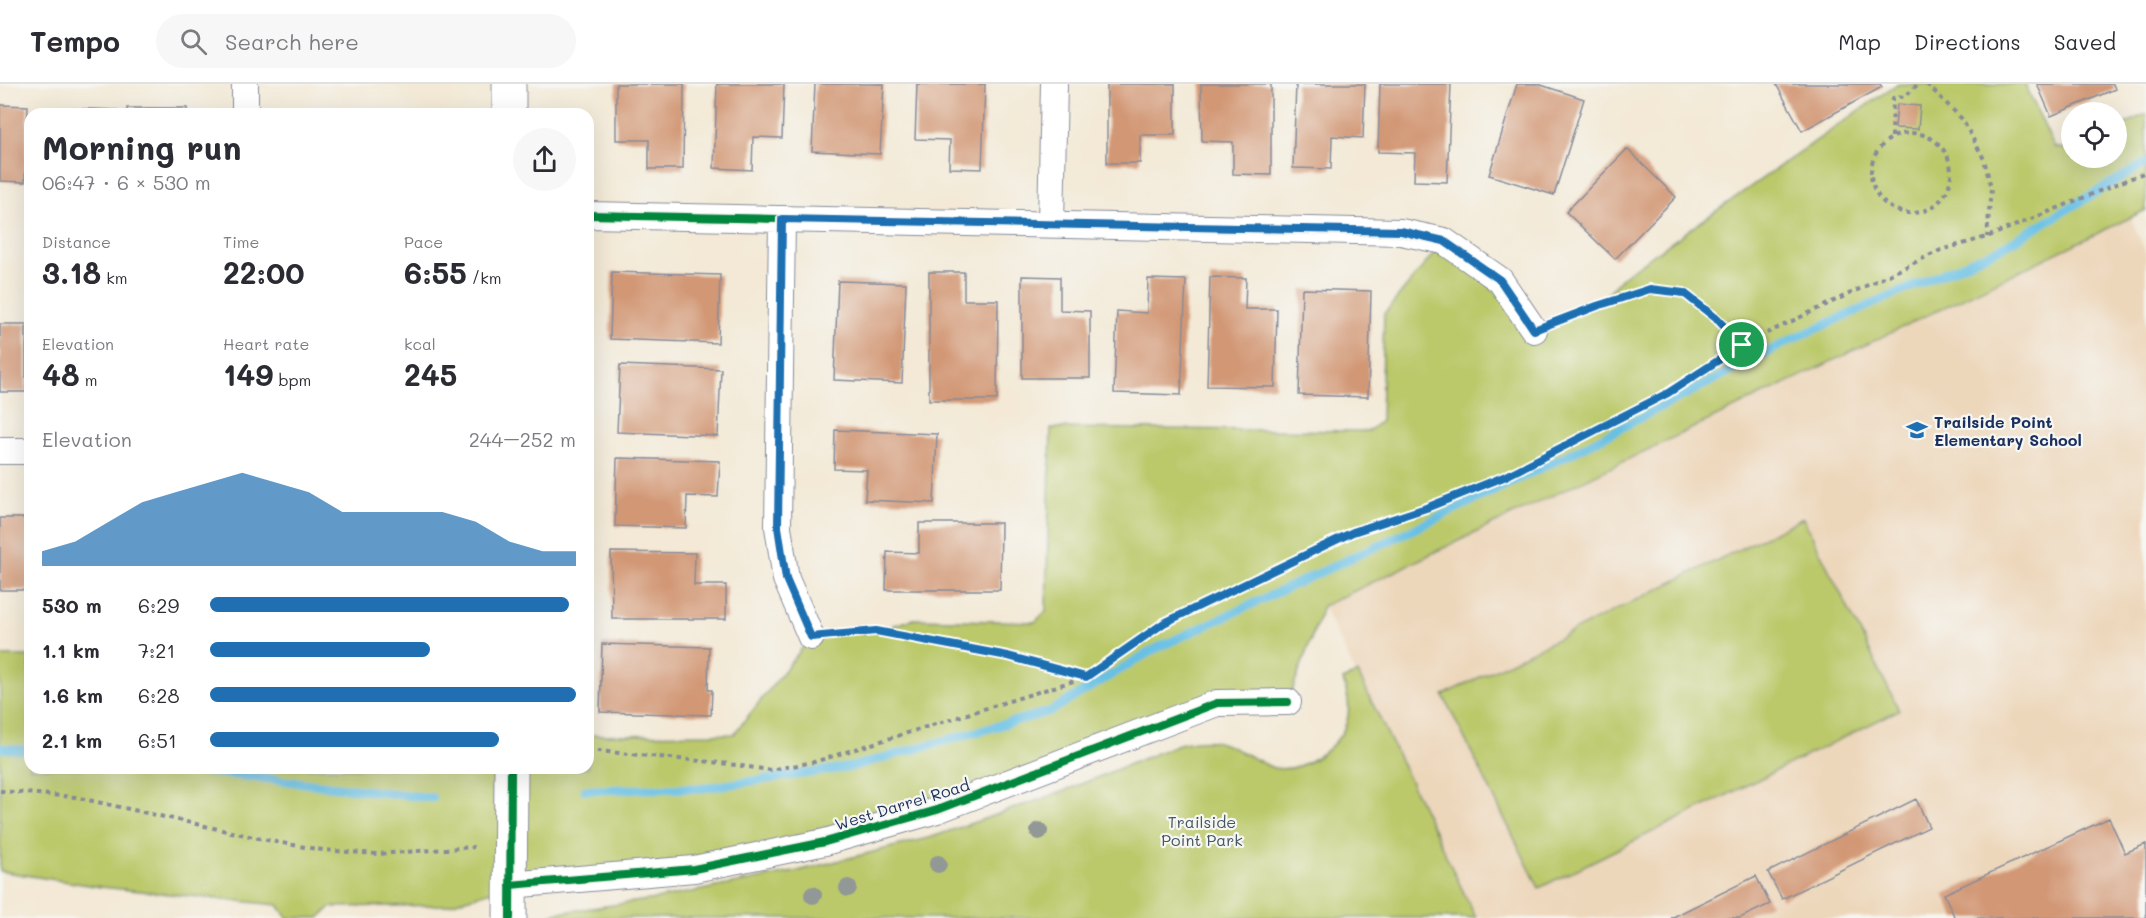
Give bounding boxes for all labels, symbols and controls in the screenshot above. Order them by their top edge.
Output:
search box [156,14,576,68]
text: Tempo [30,23,120,59]
icon: search [177,25,210,58]
text: Search here [225,27,359,56]
text: Map [1838,28,1881,55]
text: Directions [1914,28,2021,55]
text: Saved [2054,28,2116,55]
map controls [2061,102,2127,168]
button: locate [2061,102,2127,168]
text: Morning run [42,125,242,168]
button: share [513,128,576,191]
text: 06:47 · 6 × 530 m [42,169,211,195]
text: Distance [42,231,111,252]
text: Time [223,231,259,252]
text: Pace [404,231,443,252]
text: 3.18 [42,252,101,292]
text: 22:00 [223,252,305,292]
text: 6:55 [404,252,467,292]
text: km [101,267,128,288]
text: /km [467,267,501,288]
pin [1716,319,1767,370]
icon: arrive [1725,328,1758,361]
text: Elevation [42,333,114,354]
text: Heart rate [223,333,309,354]
text: kcal [404,333,436,354]
text: 48 [42,354,80,394]
text: 149 [223,354,273,394]
text: 245 [404,354,457,394]
text: m [80,369,98,390]
text: bpm [273,369,311,390]
place label: Trailside Point Elementary School [1934,411,2082,450]
school or university icon: Trailside Point Elementary School [1905,418,1929,442]
text: Elevation [42,426,132,452]
text: 244–252 m [469,426,576,452]
text: 530 m [42,592,102,618]
text: 6:29 [138,592,179,618]
text: 1.1 km [42,637,100,663]
text: 7:21 [138,637,175,663]
text: 1.6 km [42,682,103,708]
text: 6:28 [138,682,180,708]
text: 2.1 km [42,727,102,753]
text: 6:51 [138,727,177,753]
street label: West Darrel Road [832,774,972,834]
park label: Trailside Point Park [1161,811,1243,850]

